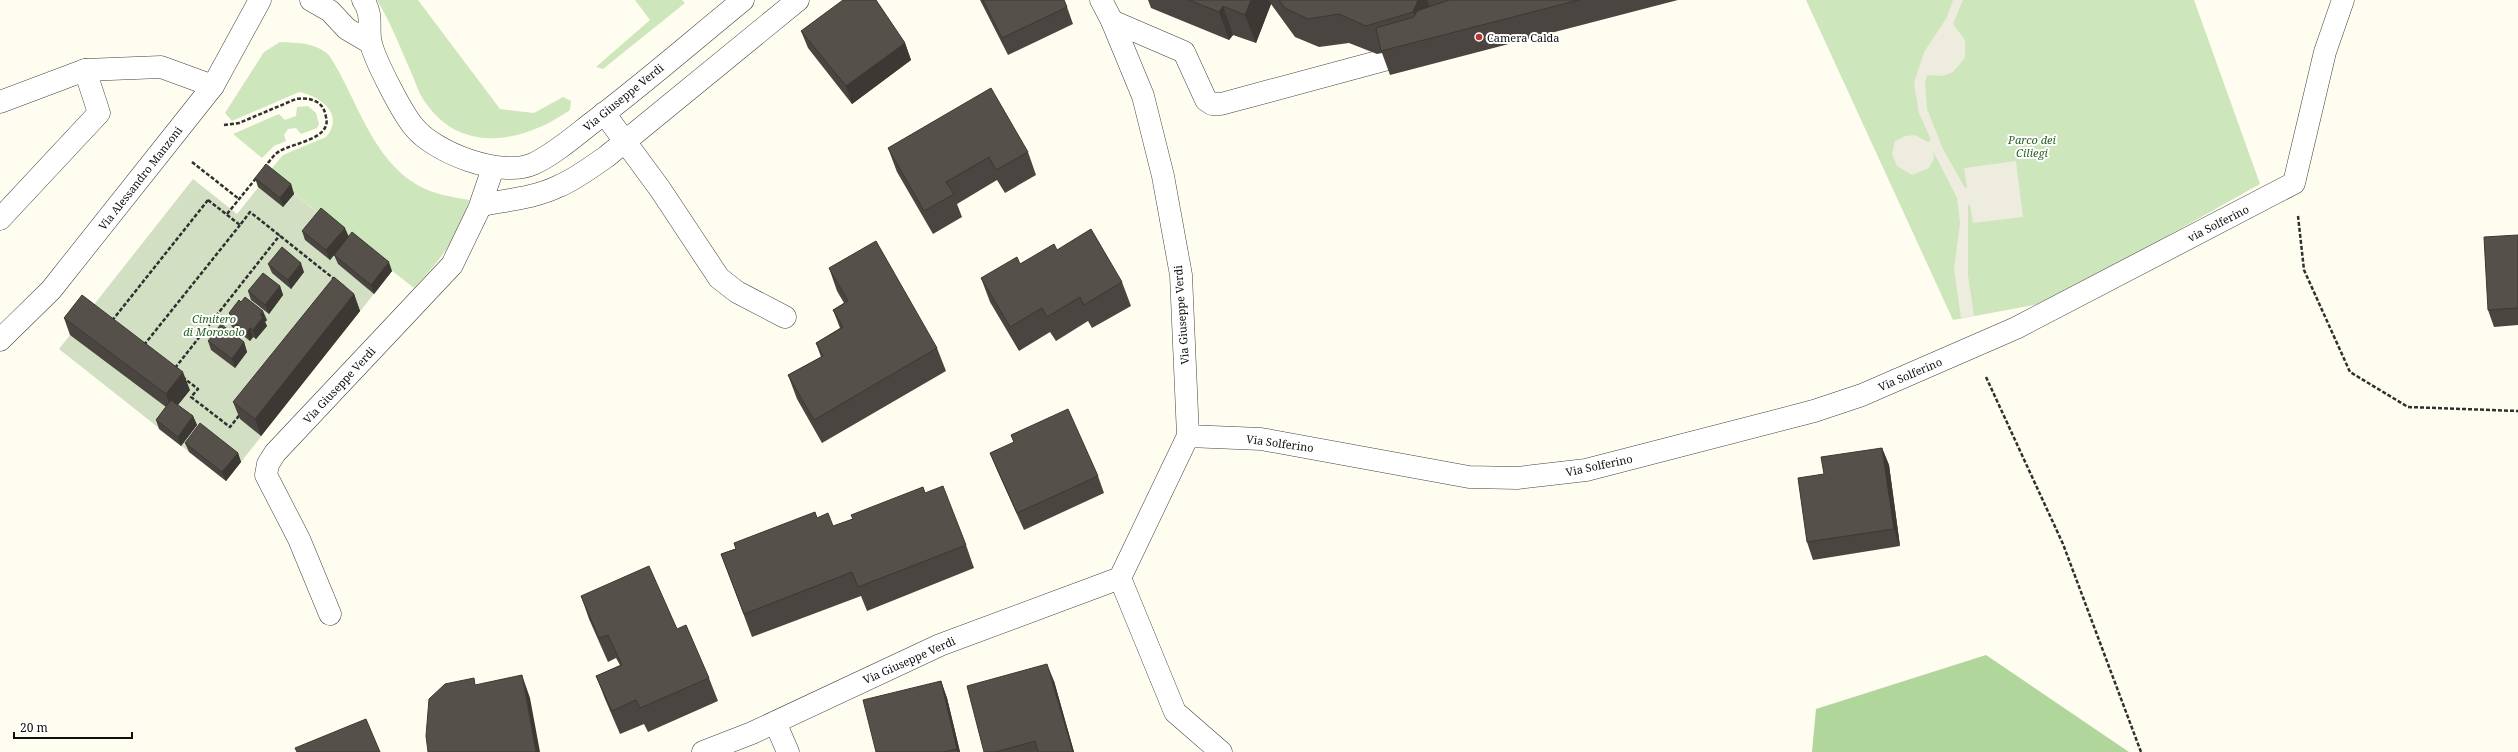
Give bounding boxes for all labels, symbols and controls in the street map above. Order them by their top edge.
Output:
place label: Camera Calda [1487,30,1560,45]
marker: Camera Calda [1474,32,1484,42]
street label: Via Giuseppe Verdi [580,60,667,134]
street label: Via Alessandro Manzoni [95,123,185,233]
park label: Parco dei Ciliegi [2007,132,2057,160]
street label: via Solferino [2185,201,2251,245]
street label: Via Giuseppe Verdi [1170,264,1192,365]
park label: Cimitero di Morosolo [183,311,245,339]
street label: Via Giuseppe Verdi [300,343,379,427]
street label: Via Solferino [1876,354,1944,394]
street label: Via Solferino [1245,431,1315,455]
street label: Via Solferino [1564,451,1634,479]
street label: Via Giuseppe Verdi [860,633,958,687]
scale bar [14,714,132,740]
text: 20 m [20,719,48,736]

